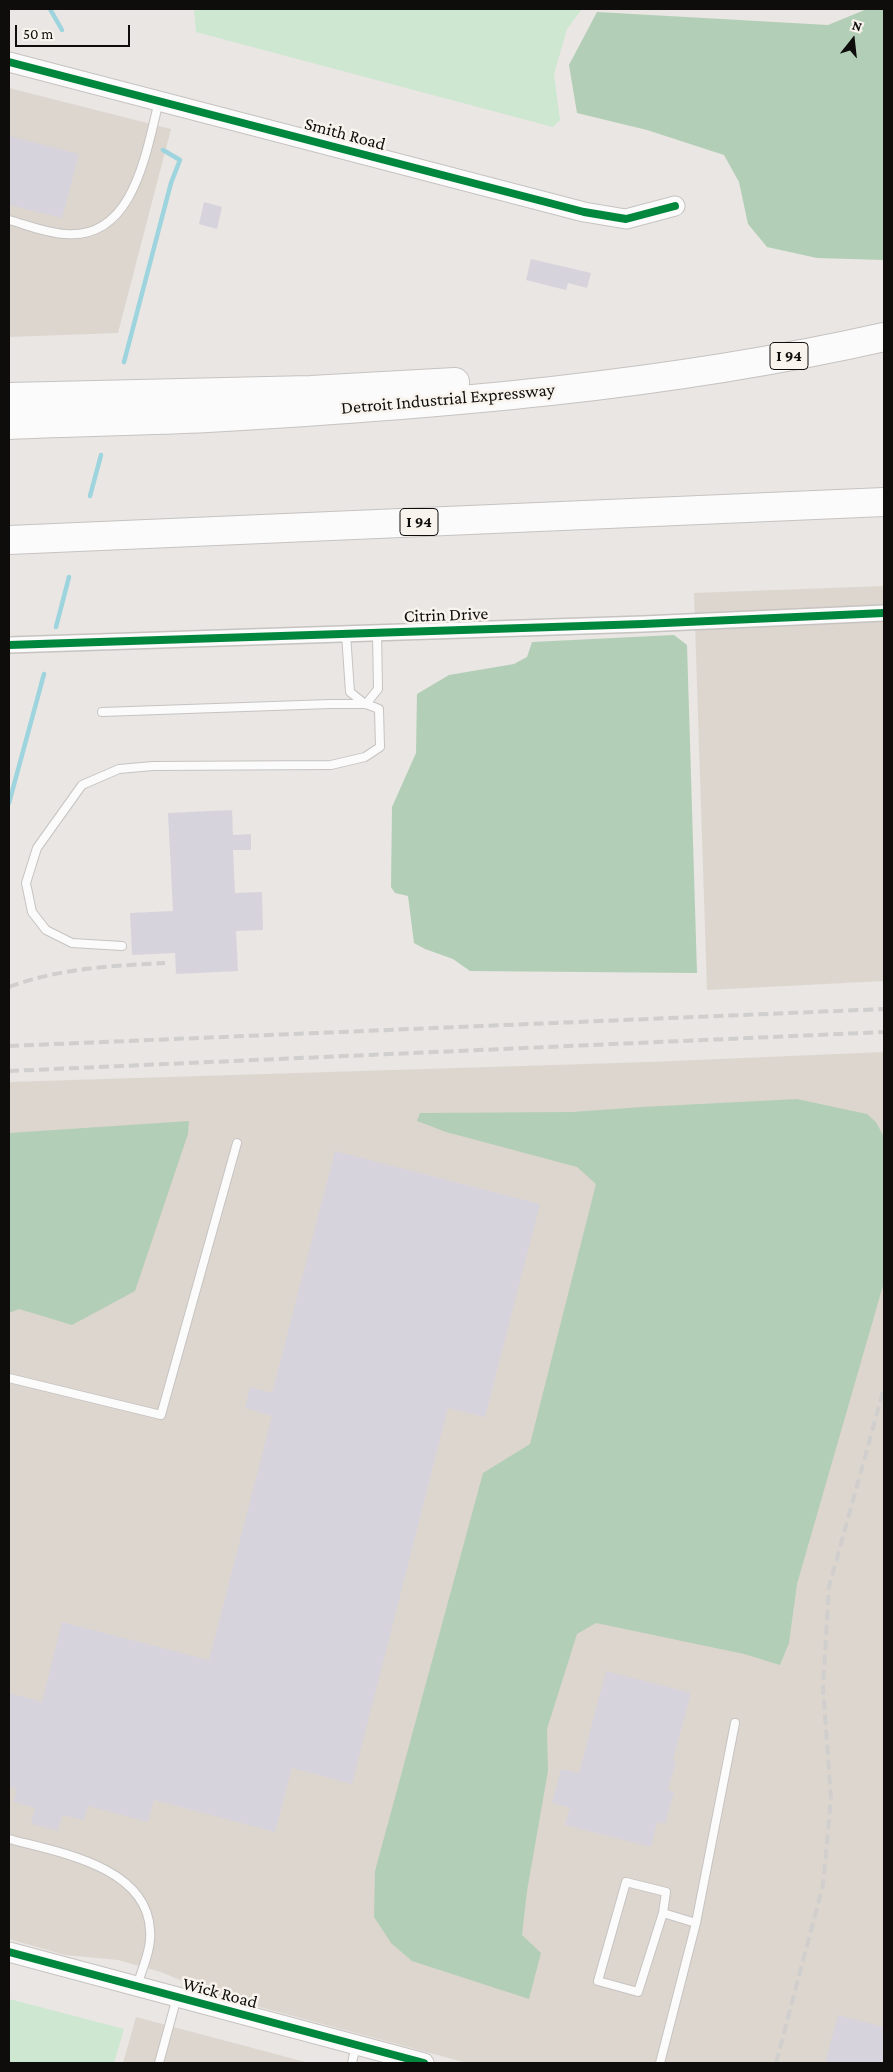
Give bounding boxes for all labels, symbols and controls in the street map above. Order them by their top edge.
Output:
scale bar [18,15,132,47]
north arrow [828,15,878,65]
text: N [850,17,864,35]
text: 50 m [23,26,53,42]
street label: Smith Road [302,113,388,155]
road number: I 94 [770,342,808,370]
street label: Detroit Industrial Expressway [340,379,556,419]
road number: I 94 [400,508,438,536]
street label: Citrin Drive [403,603,489,627]
street label: Wick Road [180,1973,260,2013]

